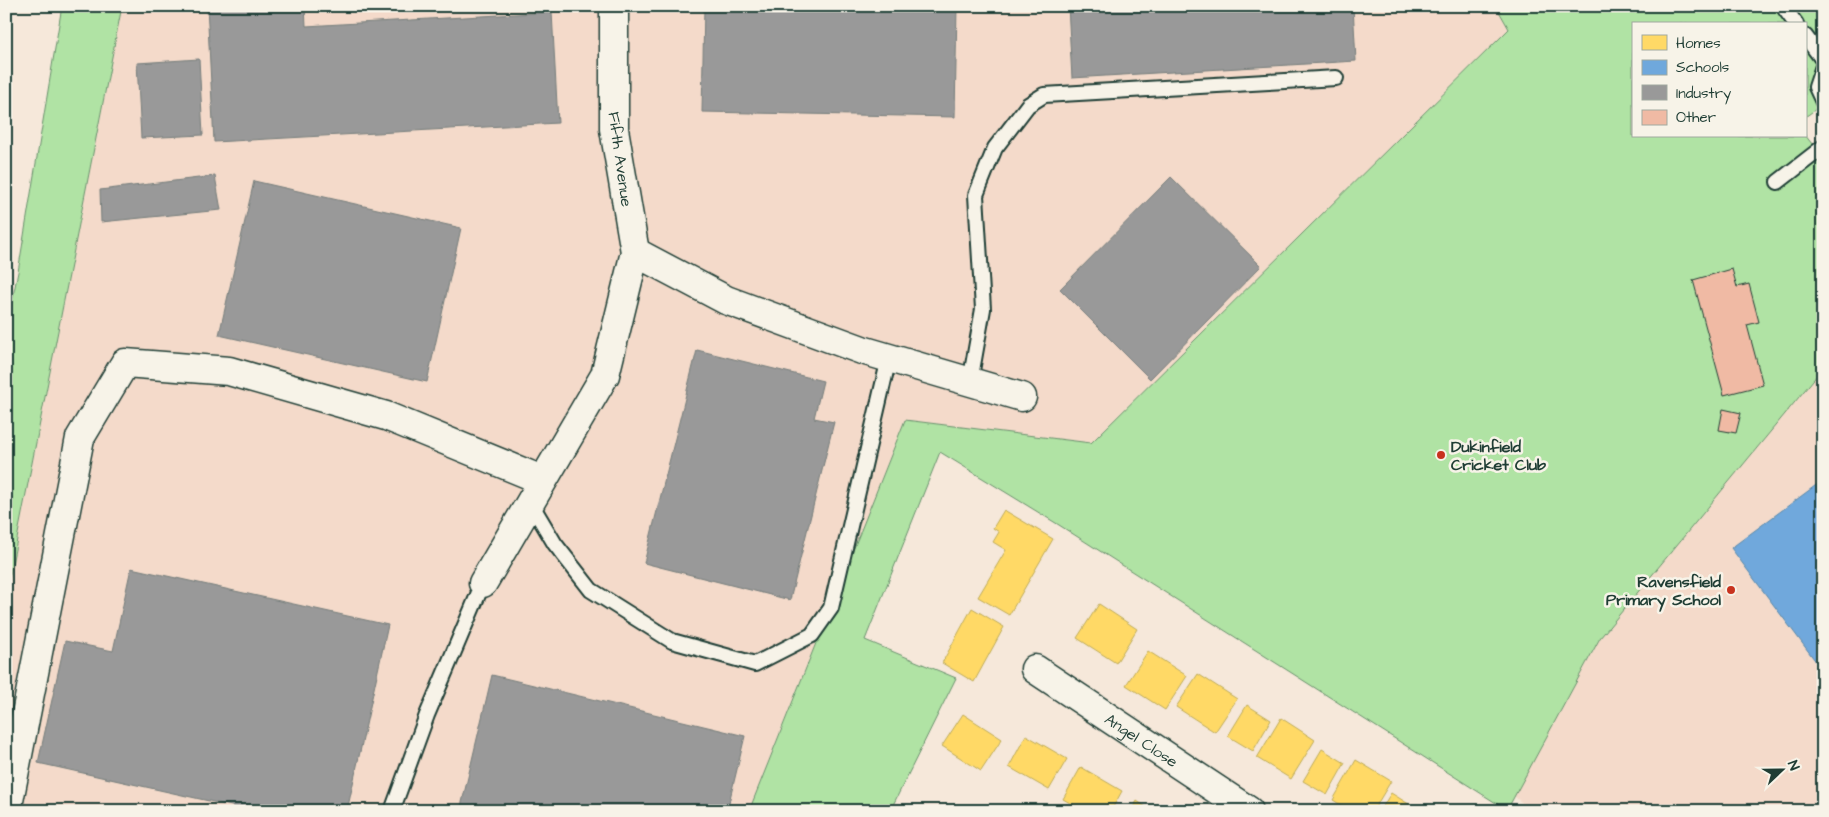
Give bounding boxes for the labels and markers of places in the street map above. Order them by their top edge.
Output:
place label: Dukinfield Cricket Club [1451,436,1546,476]
marker: Dukinfield Cricket Club [1435,449,1447,461]
place label: Ravensfield Primary School [1606,571,1722,612]
marker: Ravensfield Primary School [1725,584,1737,596]

